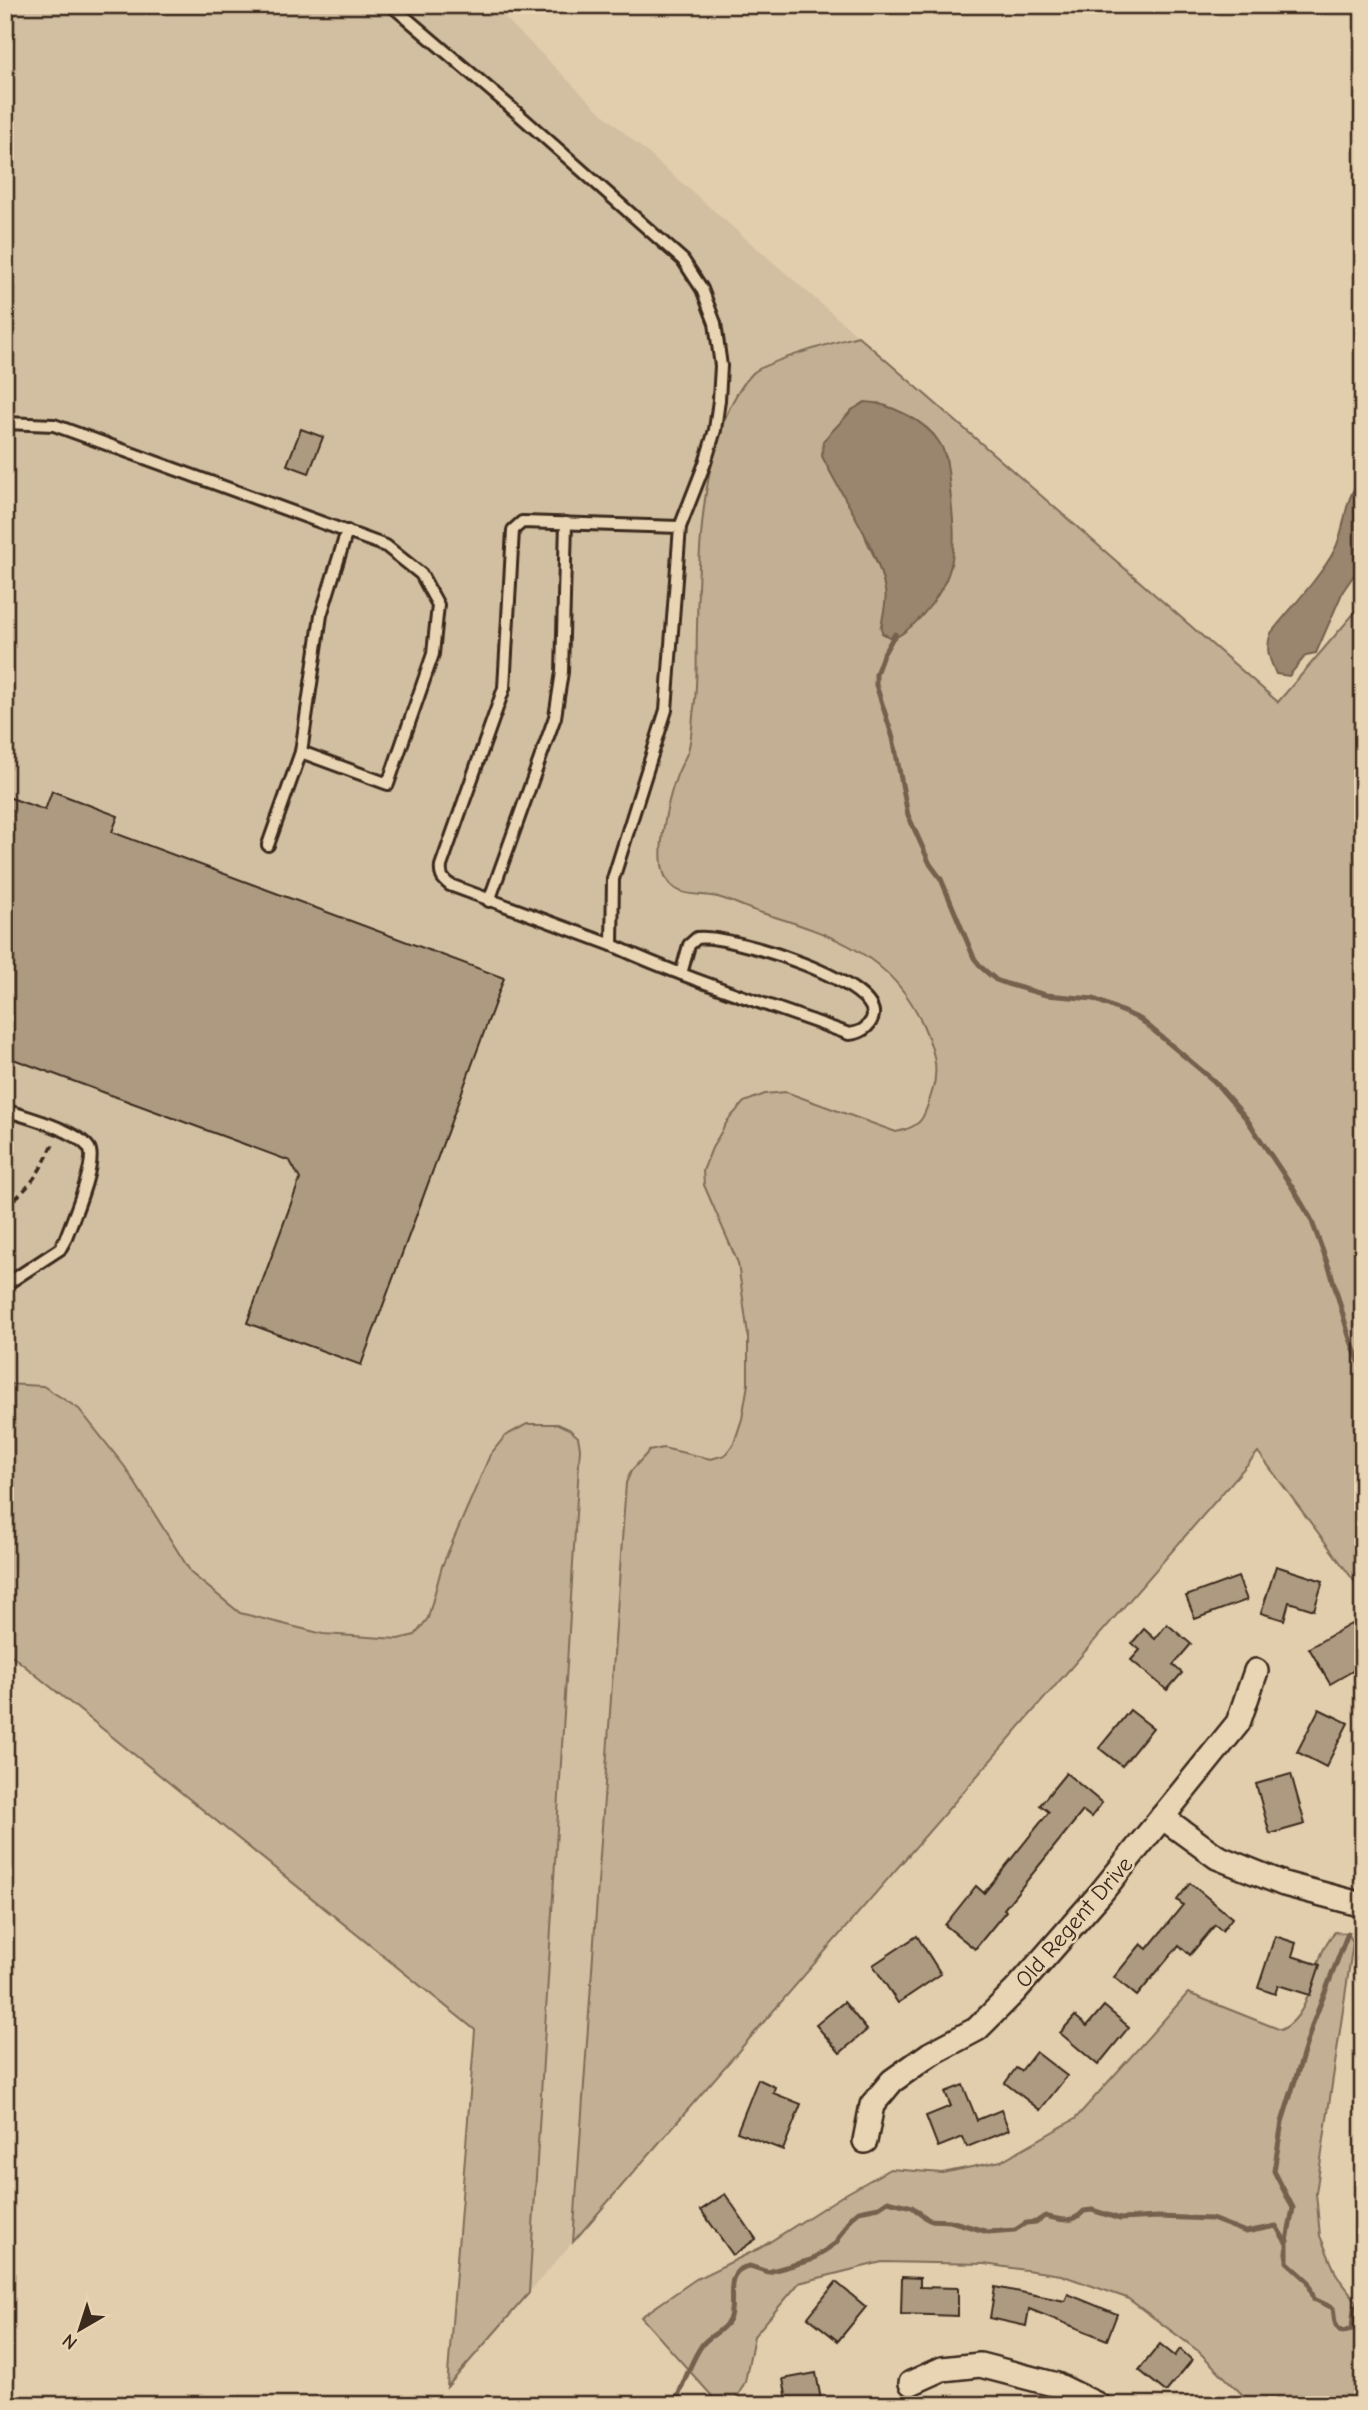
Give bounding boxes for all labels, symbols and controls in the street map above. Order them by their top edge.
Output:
street label: Old Regent Drive [1010,1851,1138,1993]
north arrow [46,2294,116,2364]
text: N [58,2329,82,2354]

